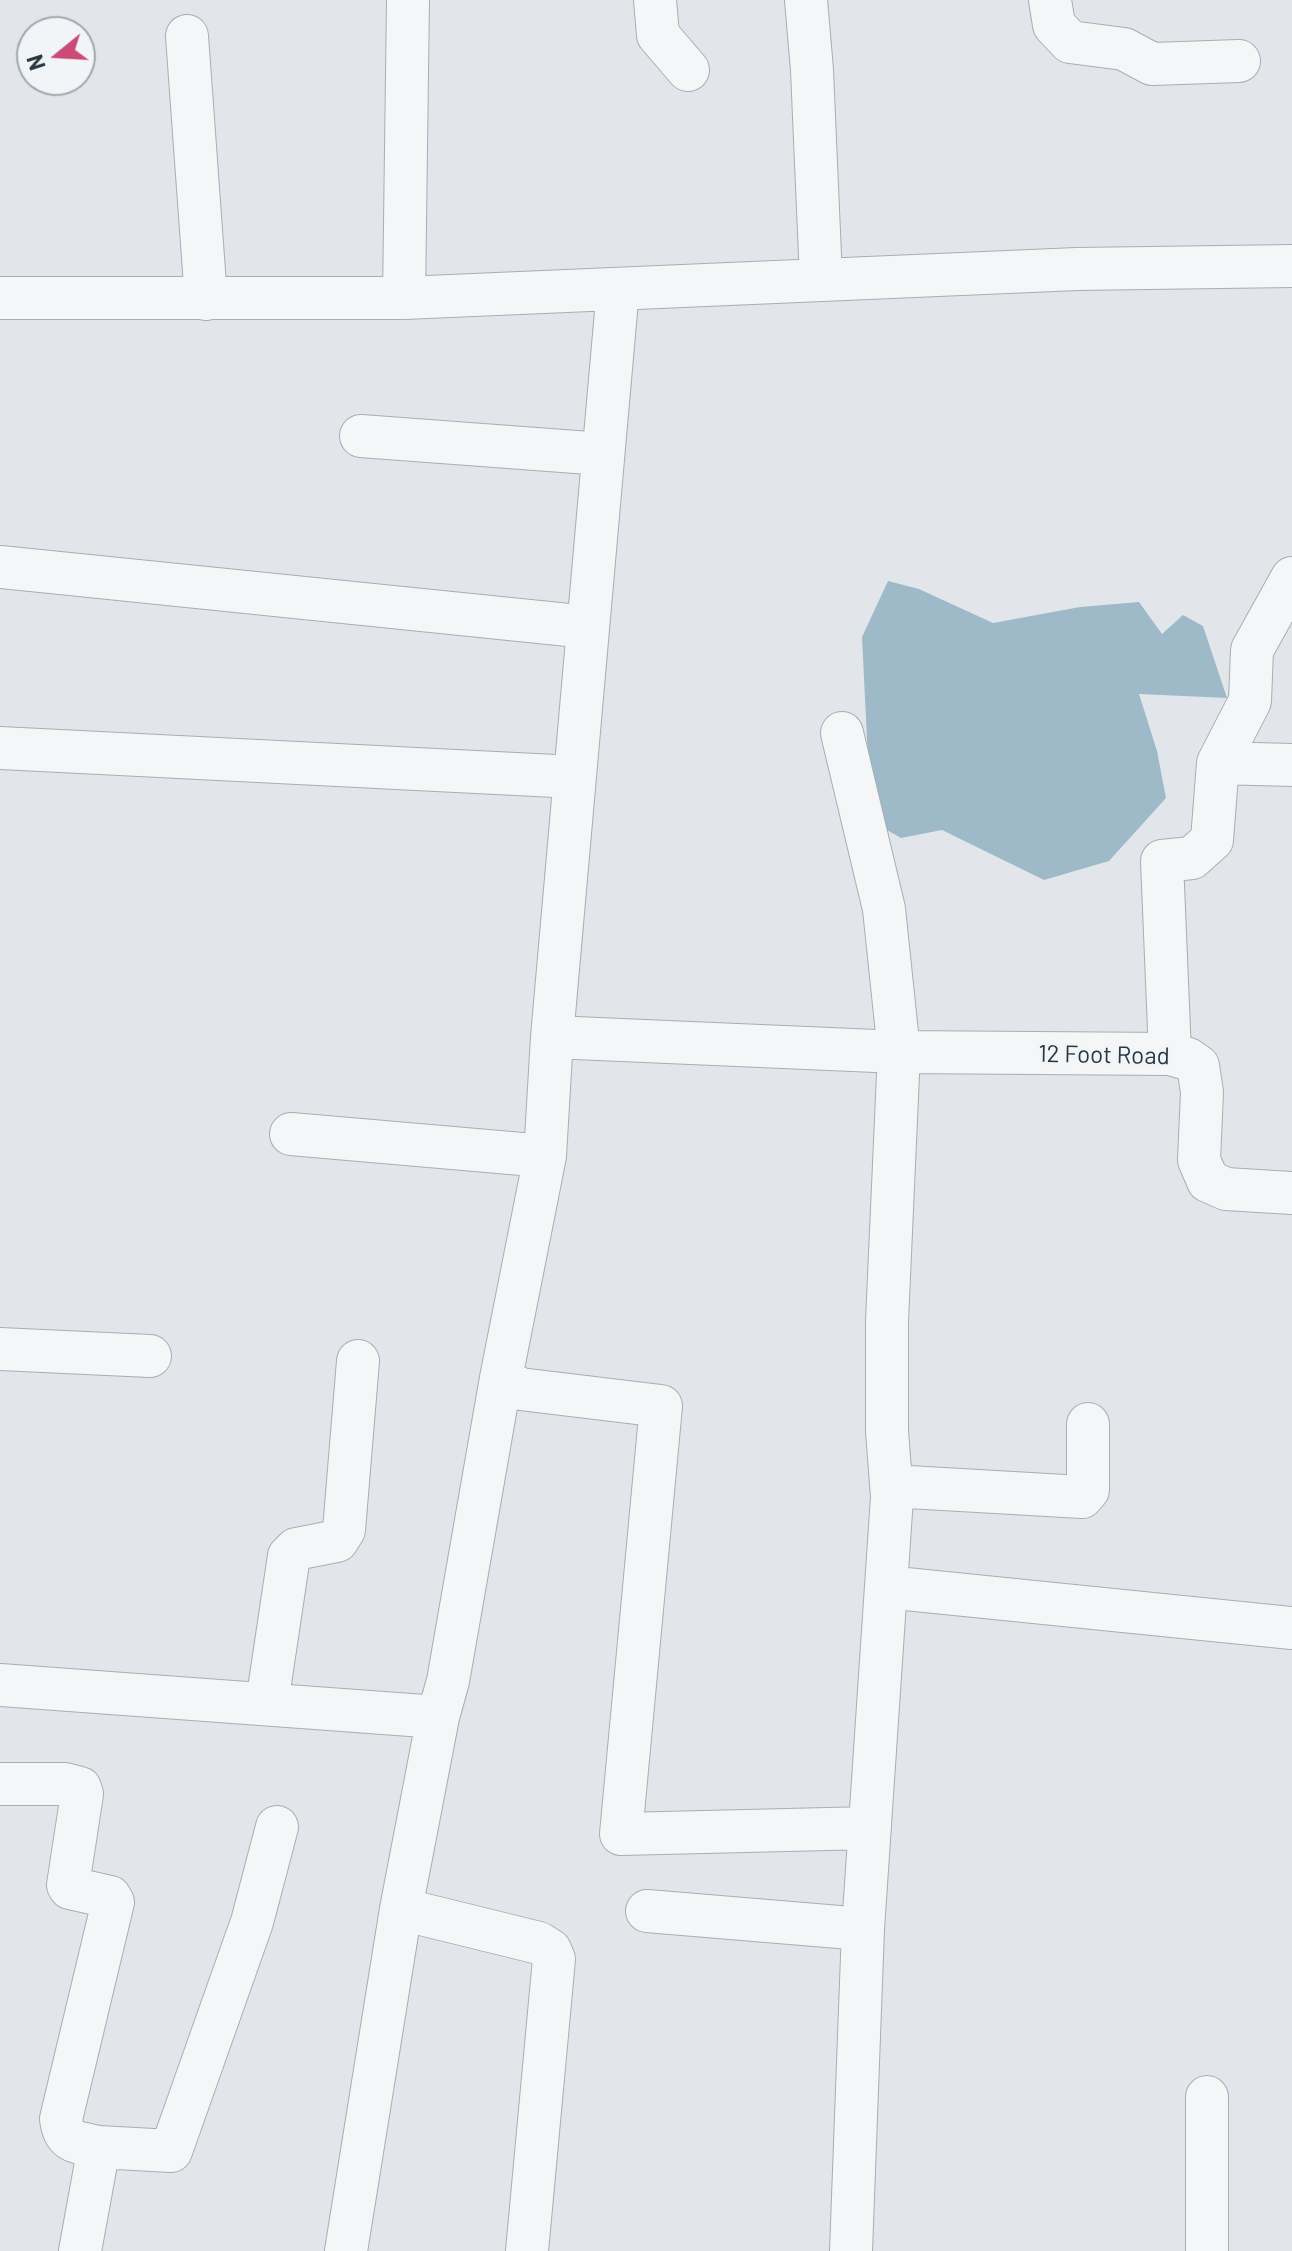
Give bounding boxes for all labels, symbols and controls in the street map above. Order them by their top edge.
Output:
north arrow [16,16,96,96]
text: N [20,52,50,74]
street label: 12 Foot Road [1038,1039,1170,1071]

